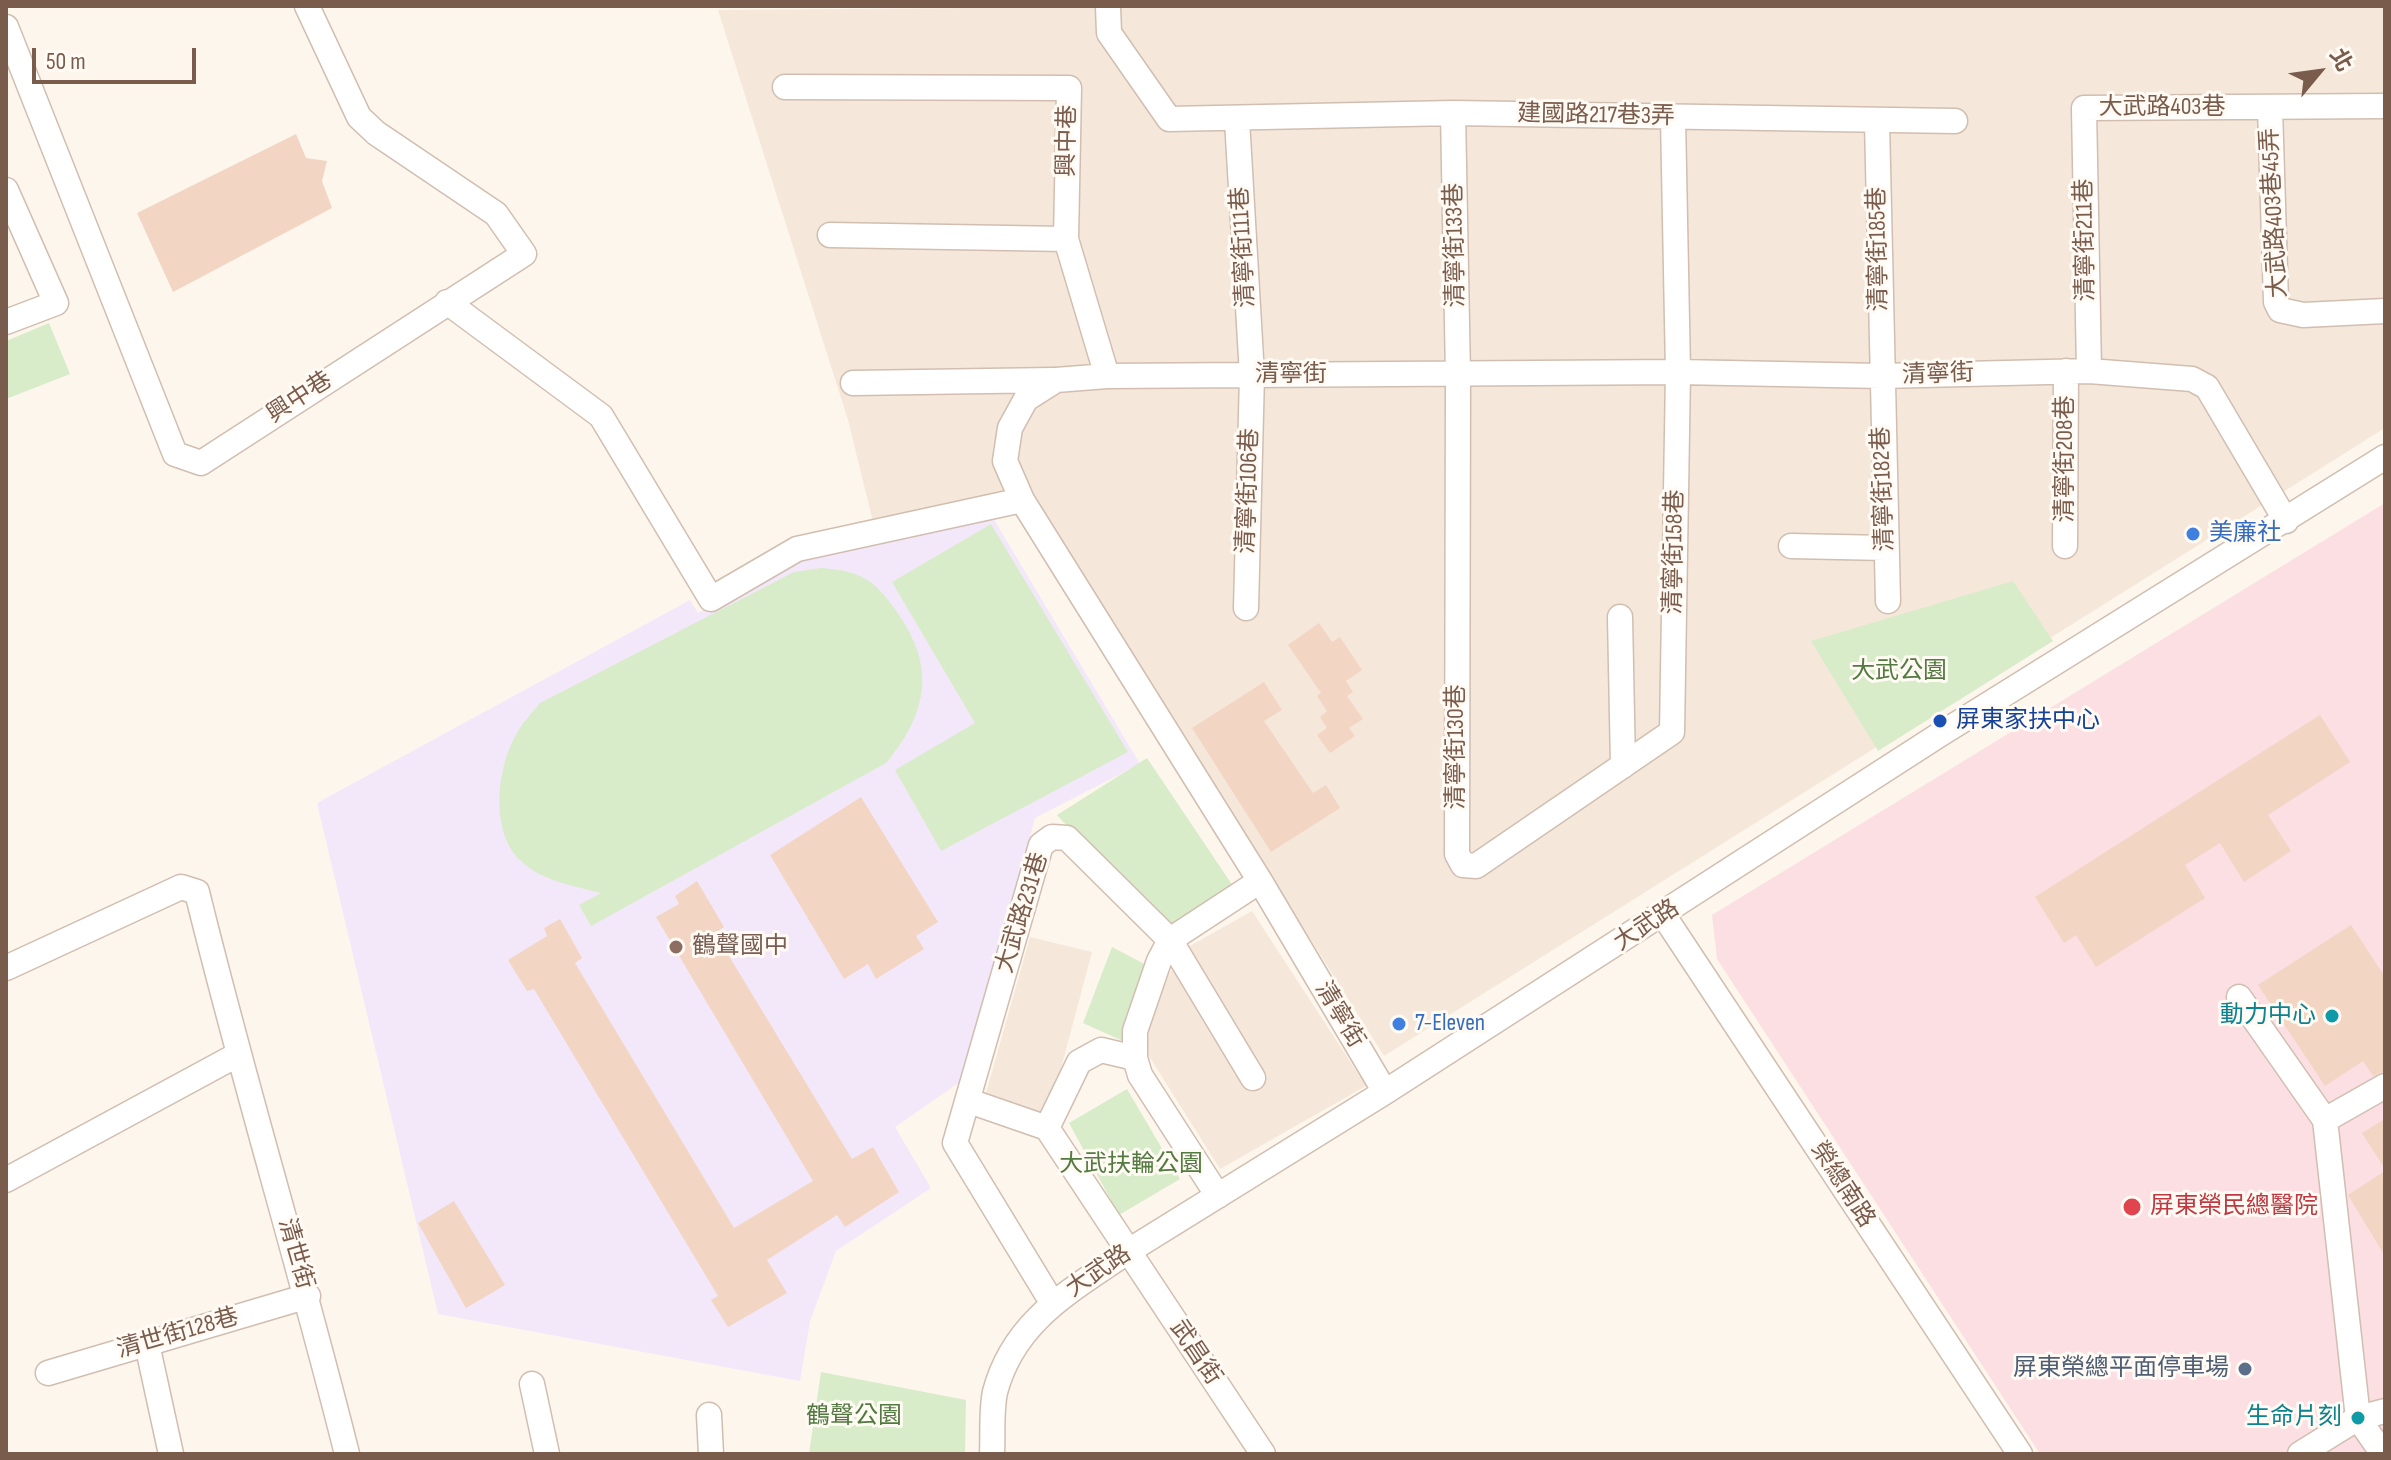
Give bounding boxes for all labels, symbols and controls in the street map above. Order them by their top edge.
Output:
scale bar [36,32,200,82]
north arrow [2279,32,2359,112]
text: 北 [2323,44,2358,76]
text: 50 m [46,47,86,76]
street label: 大武路403巷 [2099,94,2225,122]
street label: 建國路217巷3弄 [1517,100,1675,132]
street label: 興中巷 [1053,105,1083,177]
street label: 大武路403巷45弄 [2256,127,2294,299]
street label: 清寧街211巷 [2071,178,2101,302]
street label: 清寧街133巷 [1441,182,1471,308]
street label: 清寧街111巷 [1226,186,1262,308]
street label: 清寧街185巷 [1864,186,1894,312]
street label: 清寧街 [1902,359,1974,391]
street label: 清寧街 [1255,361,1327,389]
street label: 興中巷 [262,366,338,430]
street label: 清寧街208巷 [2052,395,2080,523]
street label: 清寧街182巷 [1867,426,1901,552]
street label: 清寧街106巷 [1232,428,1266,554]
street label: 清寧街158巷 [1660,489,1690,615]
place label: 美廉社 [2209,520,2281,548]
marker: 美廉社 [2184,525,2202,543]
park label: 大武公園 [1851,658,1947,686]
street label: 清寧街130巷 [1443,684,1471,810]
place label: 屏東家扶中心 [1956,707,2100,735]
marker: 屏東家扶中心 [1931,712,1949,730]
street label: 大武路231巷 [991,849,1055,977]
street label: 大武路 [1609,894,1685,958]
place label: 鶴聲國中 [692,933,788,961]
marker: 鶴聲國中 [667,938,685,956]
street label: 清寧街 [1308,977,1370,1053]
place label: 動力中心 [2220,1002,2316,1030]
marker: 動力中心 [2323,1007,2341,1025]
place label: 7-Eleven [1415,1010,1485,1038]
marker: 7-Eleven [1390,1015,1408,1033]
street label: 榮總南路 [1804,1137,1880,1233]
park label: 大武扶輪公園 [1059,1151,1203,1179]
place label: 屏東榮民總醫院 [2150,1193,2318,1221]
marker: 屏東榮民總醫院 [2121,1196,2143,1218]
street label: 清世街 [271,1215,319,1293]
street label: 大武路 [1061,1240,1137,1304]
street label: 清世街128巷 [114,1303,242,1365]
street label: 武昌街 [1163,1315,1227,1391]
place label: 屏東榮總平面停車場 [2013,1355,2229,1383]
marker: 屏東榮總平面停車場 [2236,1360,2254,1378]
park label: 鶴聲公園 [806,1403,902,1431]
place label: 生命片刻 [2246,1404,2342,1432]
marker: 生命片刻 [2349,1409,2367,1427]

